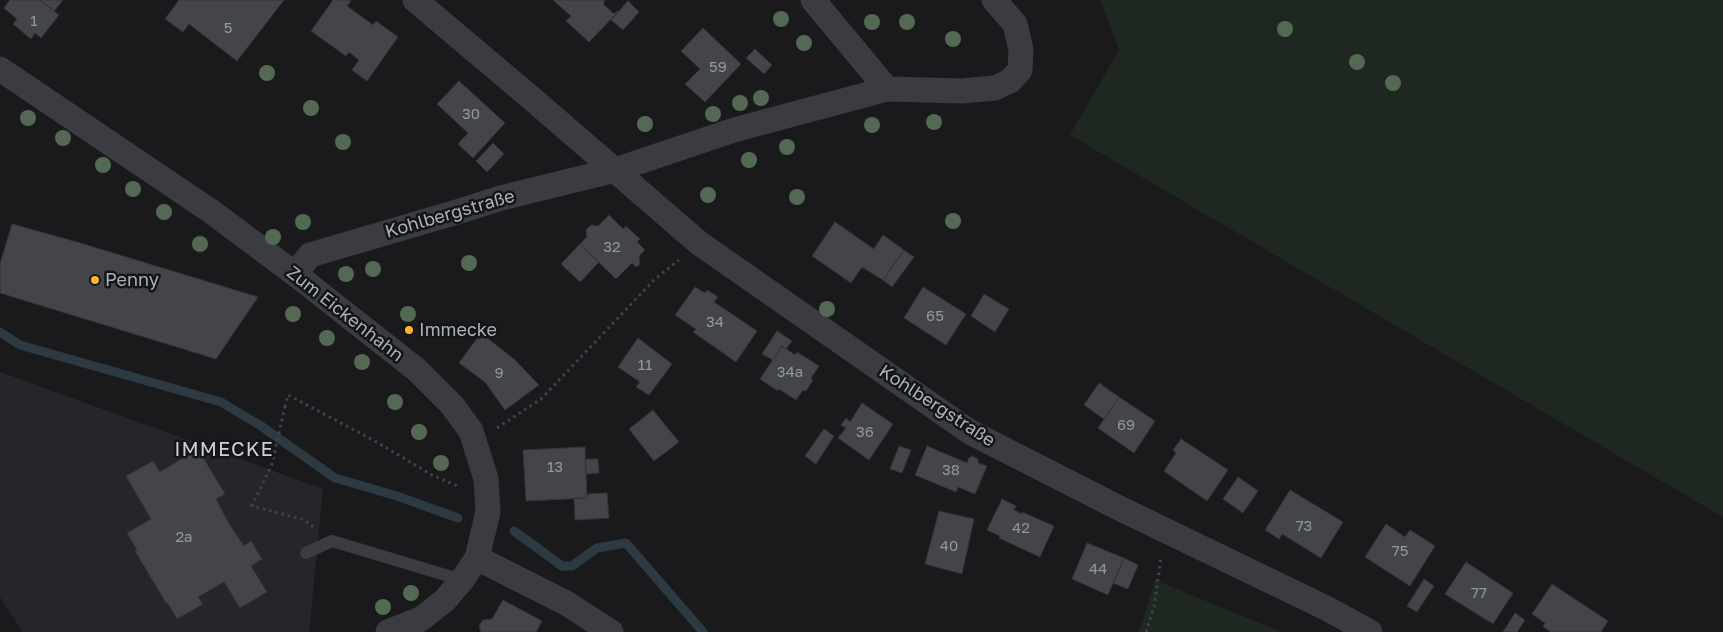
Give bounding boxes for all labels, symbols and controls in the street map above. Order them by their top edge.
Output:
house number: 1 [30,12,38,30]
house number: 5 [224,19,232,37]
house number: 59 [709,58,727,76]
house number: 30 [462,105,480,123]
street label: Kohlbergstraße [383,185,517,243]
house number: 32 [603,238,621,256]
street label: Zum Eickenhahn [282,262,408,366]
place label: Penny [105,269,159,291]
marker: Penny [89,274,101,286]
house number: 65 [926,307,944,325]
house number: 34 [706,313,724,331]
place label: Immecke [419,319,497,341]
marker: Immecke [403,324,415,336]
house number: 11 [638,356,652,374]
street label: Kohlbergstraße [875,361,999,451]
house number: 34a [777,363,803,381]
house number: 9 [494,364,504,382]
house number: 69 [1117,416,1135,434]
house number: 36 [856,423,874,441]
district label: IMMECKE [173,438,275,462]
house number: 13 [547,458,563,476]
house number: 38 [942,461,960,479]
house number: 73 [1296,517,1312,535]
house number: 42 [1012,519,1030,537]
house number: 2a [175,528,193,546]
house number: 40 [940,537,958,555]
house number: 75 [1392,542,1408,560]
house number: 44 [1089,560,1107,578]
house number: 77 [1471,584,1487,602]

